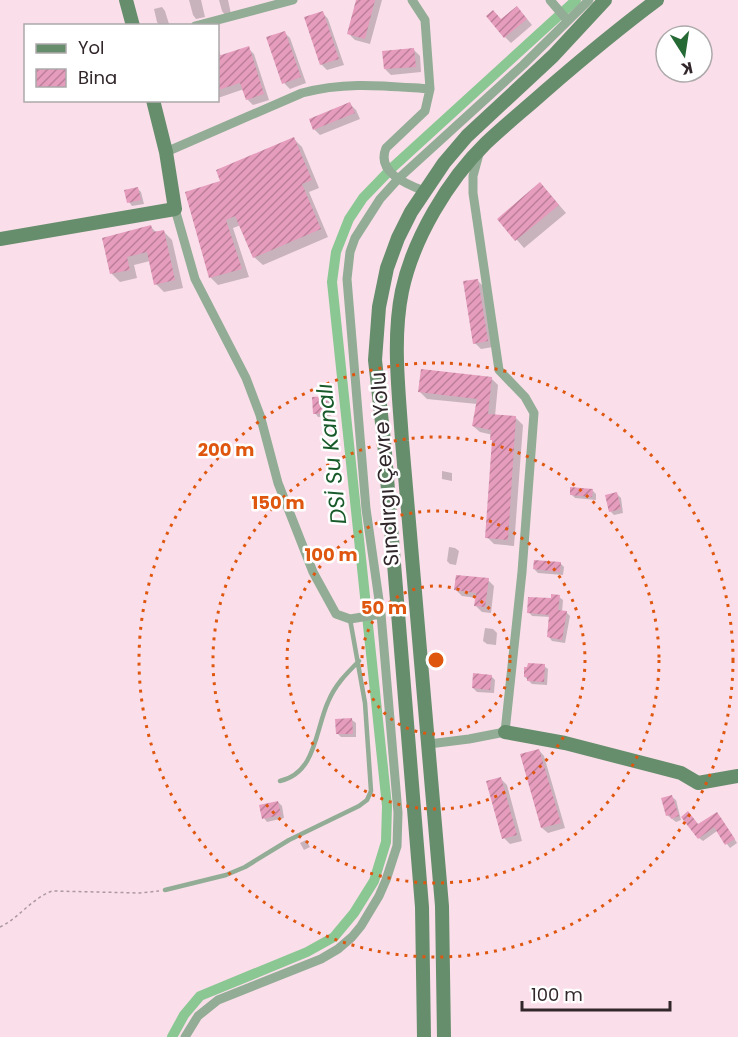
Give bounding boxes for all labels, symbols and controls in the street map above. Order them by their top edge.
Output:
legend [24,24,219,102]
north arrow [654,24,714,84]
text: Yol [78,35,104,60]
text: K [679,56,695,81]
text: Bina [78,65,117,90]
street label: Sındırgı Çevre Yolu [363,371,406,567]
water label: DSİ Su Kanalı [309,382,354,526]
text: 200 m [198,437,254,462]
text: 150 m [251,490,305,515]
text: 100 m [304,542,358,567]
text: 50 m [361,595,407,620]
centre of rings [426,650,446,670]
scale bar [522,974,670,1012]
text: 100 m [531,982,583,1007]

